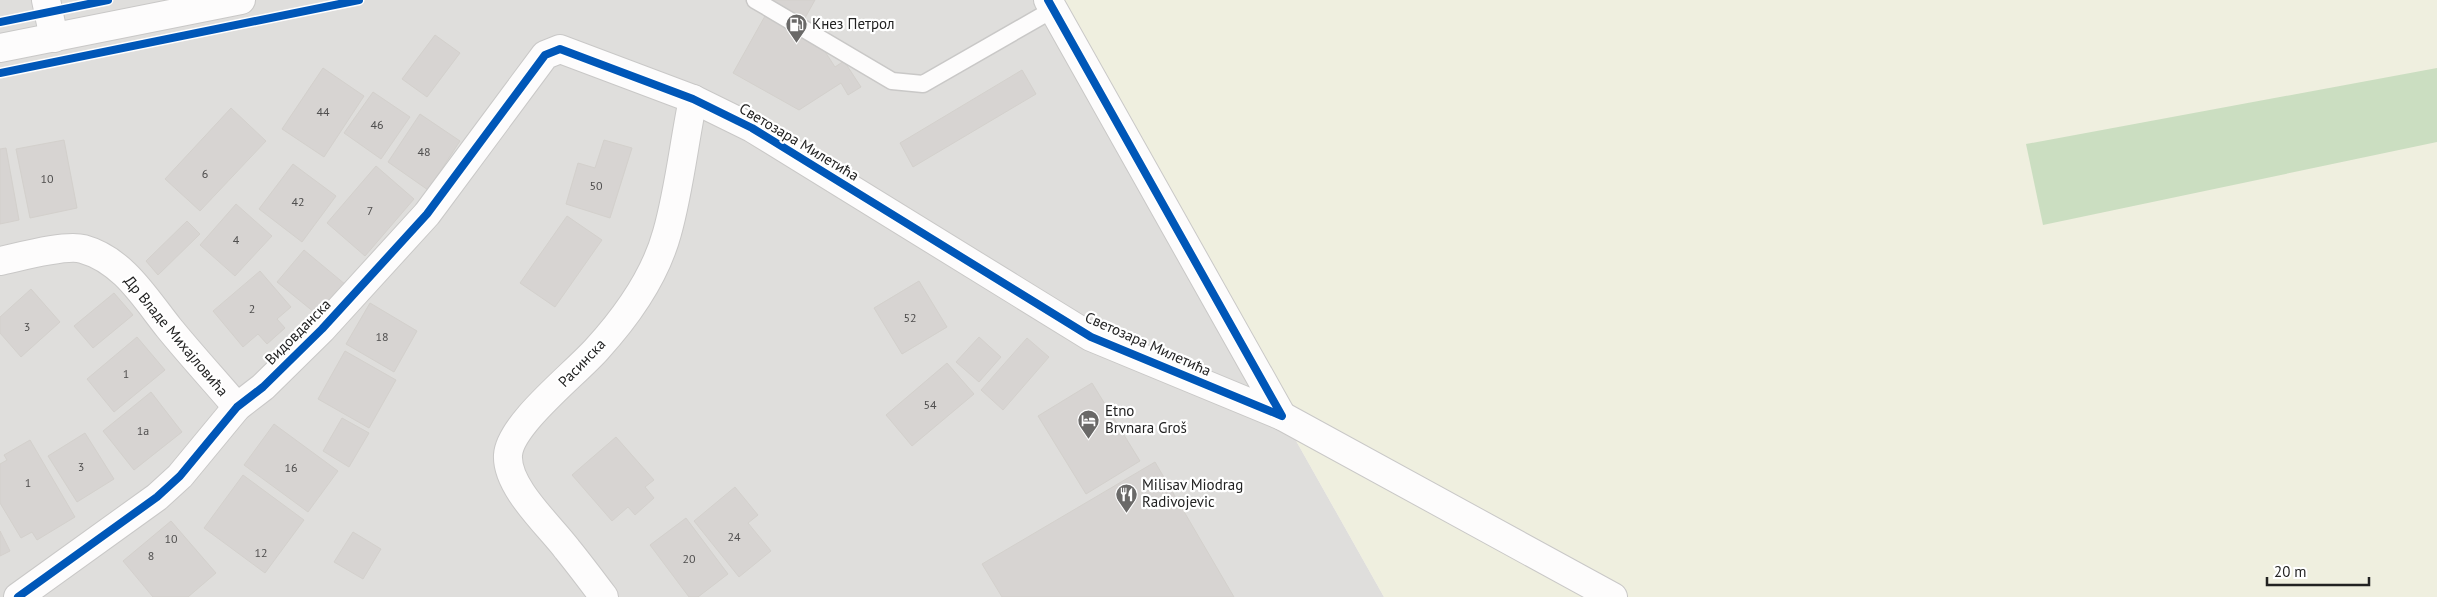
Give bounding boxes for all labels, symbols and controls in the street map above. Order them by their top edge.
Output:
fuel station icon: Кнез Петрол [784,12,808,43]
place label: Кнез Петрол [812,14,895,33]
street label: Светозара Милетића [736,98,862,185]
house number: 44 [316,104,330,119]
house number: 46 [370,117,384,132]
house number: 48 [417,144,431,159]
house number: 6 [202,166,208,181]
house number: 10 [40,171,54,186]
house number: 50 [589,178,603,193]
house number: 42 [291,194,305,209]
house number: 7 [367,203,373,218]
house number: 4 [233,232,240,247]
street label: Др Владе Михајловића [120,271,232,400]
street label: Видовданска [261,295,335,369]
house number: 2 [249,301,255,316]
street label: Светозара Милетића [1082,307,1214,380]
house number: 52 [903,310,917,325]
house number: 3 [24,319,30,334]
house number: 18 [375,329,389,344]
street label: Расинска [554,335,609,391]
house number: 1 [123,366,129,381]
house number: 54 [923,397,937,412]
place label: Etno Brvnara Groš [1105,401,1187,437]
hotel icon: Etno Brvnara Groš [1077,408,1101,439]
house number: 1a [137,423,149,438]
house number: 3 [78,459,84,474]
house number: 16 [284,460,298,475]
house number: 1 [25,475,31,490]
place label: Milisav Miodrag Radivojevic [1142,475,1243,511]
restaurant icon: Milisav Miodrag Radivojevic [1114,482,1138,513]
house number: 24 [727,529,741,544]
house number: 10 [164,531,178,546]
house number: 12 [254,545,268,560]
house number: 8 [148,548,154,563]
house number: 20 [682,551,696,566]
scale bar [2267,554,2370,586]
text: 20 m [2274,562,2307,581]

